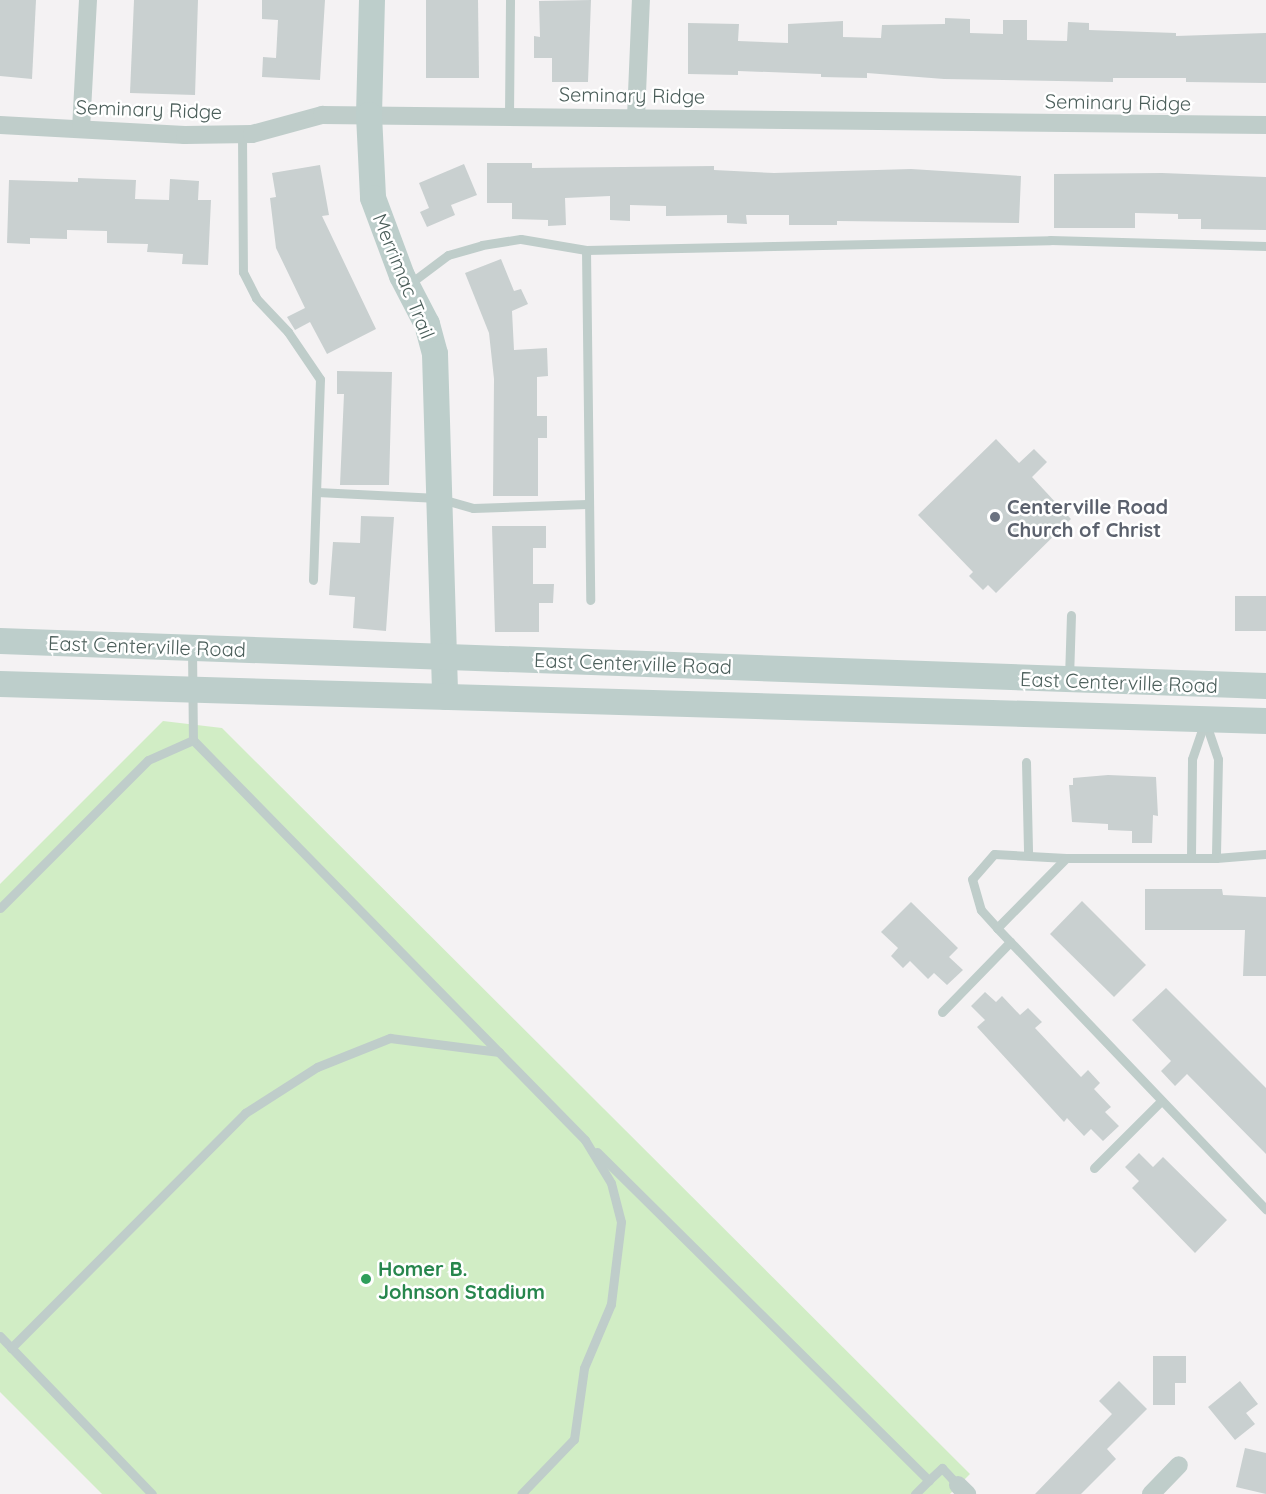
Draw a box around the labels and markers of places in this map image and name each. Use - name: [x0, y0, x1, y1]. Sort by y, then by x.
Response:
- place label: Centerville Road Church of Christ: [1007, 494, 1168, 541]
- marker: Centerville Road Church of Christ: [988, 510, 1002, 524]
- place label: Homer B. Johnson Stadium: [378, 1256, 545, 1303]
- marker: Homer B. Johnson Stadium: [359, 1272, 373, 1286]

